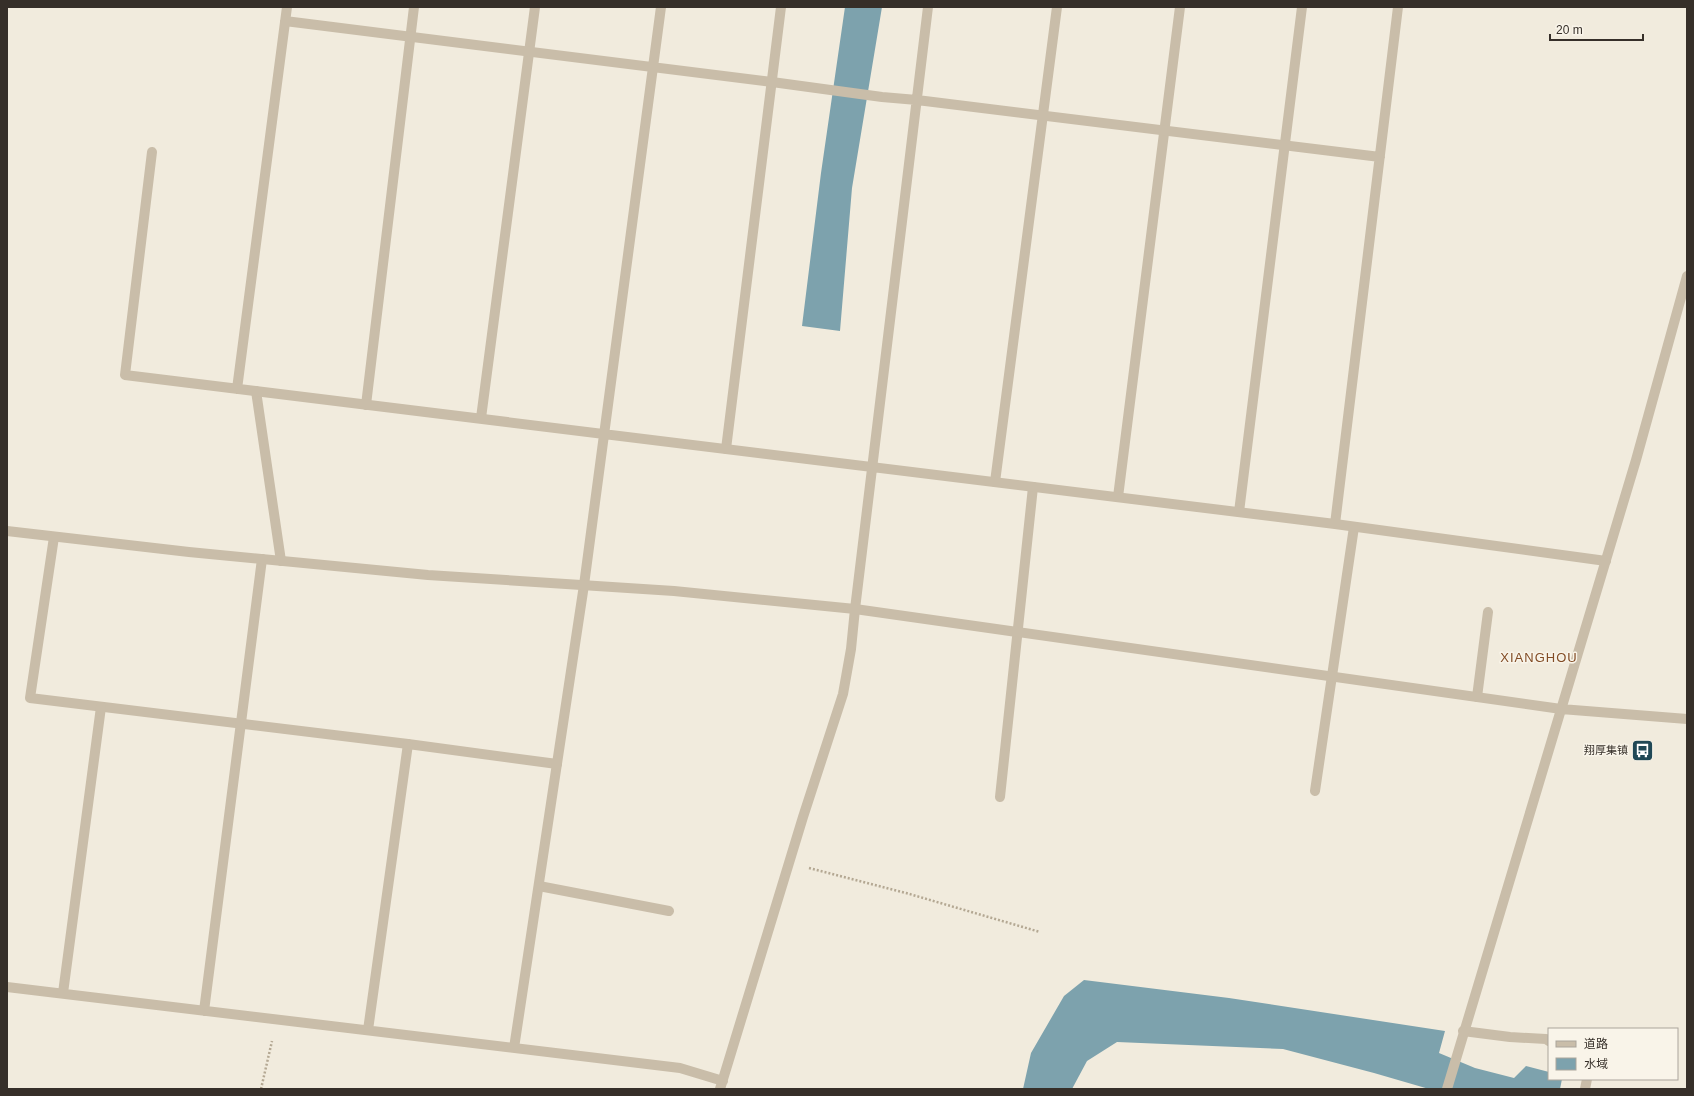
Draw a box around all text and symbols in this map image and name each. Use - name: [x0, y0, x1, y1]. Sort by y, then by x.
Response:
- scale bar: [1550, 16, 1643, 42]
- text: 20 m: [1556, 23, 1583, 37]
- district label: XIANGHOU: [1500, 650, 1578, 665]
- bus stop icon: 翔厚集镇: [1630, 737, 1656, 763]
- place label: 翔厚集镇: [1584, 744, 1628, 756]
- legend: [1548, 1028, 1678, 1080]
- text: 道路: [1584, 1037, 1608, 1051]
- text: 水域: [1584, 1057, 1608, 1071]

